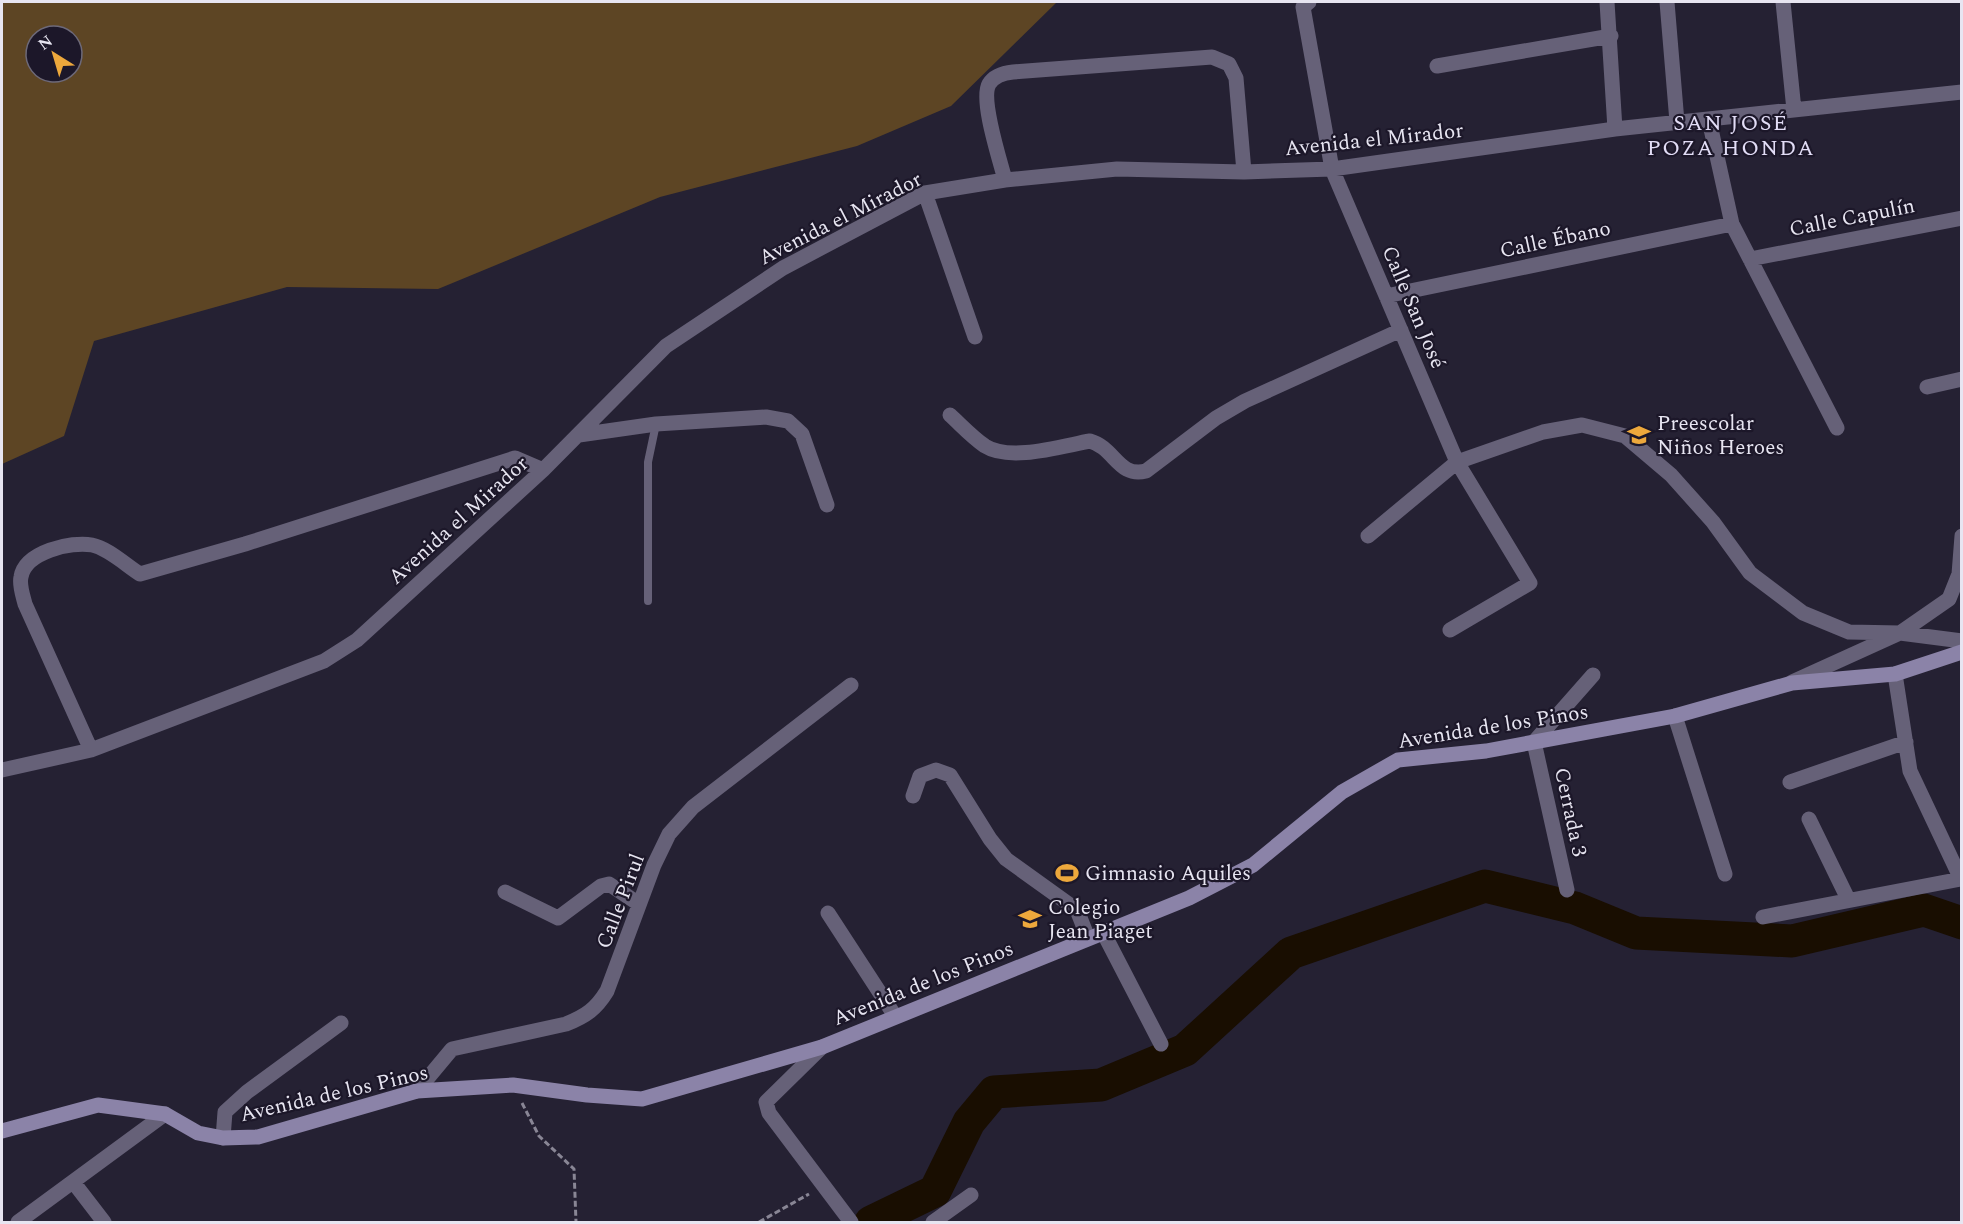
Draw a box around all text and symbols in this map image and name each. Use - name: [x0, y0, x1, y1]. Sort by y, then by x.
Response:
- north arrow: [24, 24, 84, 84]
- text: N: [33, 29, 58, 56]
- district label: SAN JOSÉ POZA HONDA: [1647, 107, 1815, 165]
- street label: Avenida el Mirador: [1283, 115, 1465, 165]
- street label: Avenida el Mirador: [753, 164, 928, 274]
- street label: Calle Capulín: [1787, 190, 1918, 246]
- street label: Calle Ébano: [1497, 213, 1614, 267]
- street label: Calle San José: [1373, 241, 1453, 374]
- place label: Preescolar Niños Heroes: [1657, 408, 1784, 464]
- school or university icon: Preescolar Niños Heroes: [1626, 422, 1652, 448]
- street label: Avenida el Mirador: [381, 449, 536, 593]
- street label: Avenida de los Pinos: [1395, 696, 1591, 758]
- street label: Cerrada 3: [1545, 765, 1595, 860]
- street label: Calle Pirul: [588, 849, 654, 954]
- place label: Gimnasio Aquiles: [1085, 858, 1251, 890]
- sports icon: Gimnasio Aquiles: [1054, 860, 1080, 886]
- place label: Colegio Jean Piaget: [1048, 892, 1153, 948]
- school or university icon: Colegio Jean Piaget: [1017, 906, 1043, 932]
- street label: Avenida de los Pinos: [828, 933, 1019, 1035]
- street label: Avenida de los Pinos: [237, 1057, 432, 1131]

